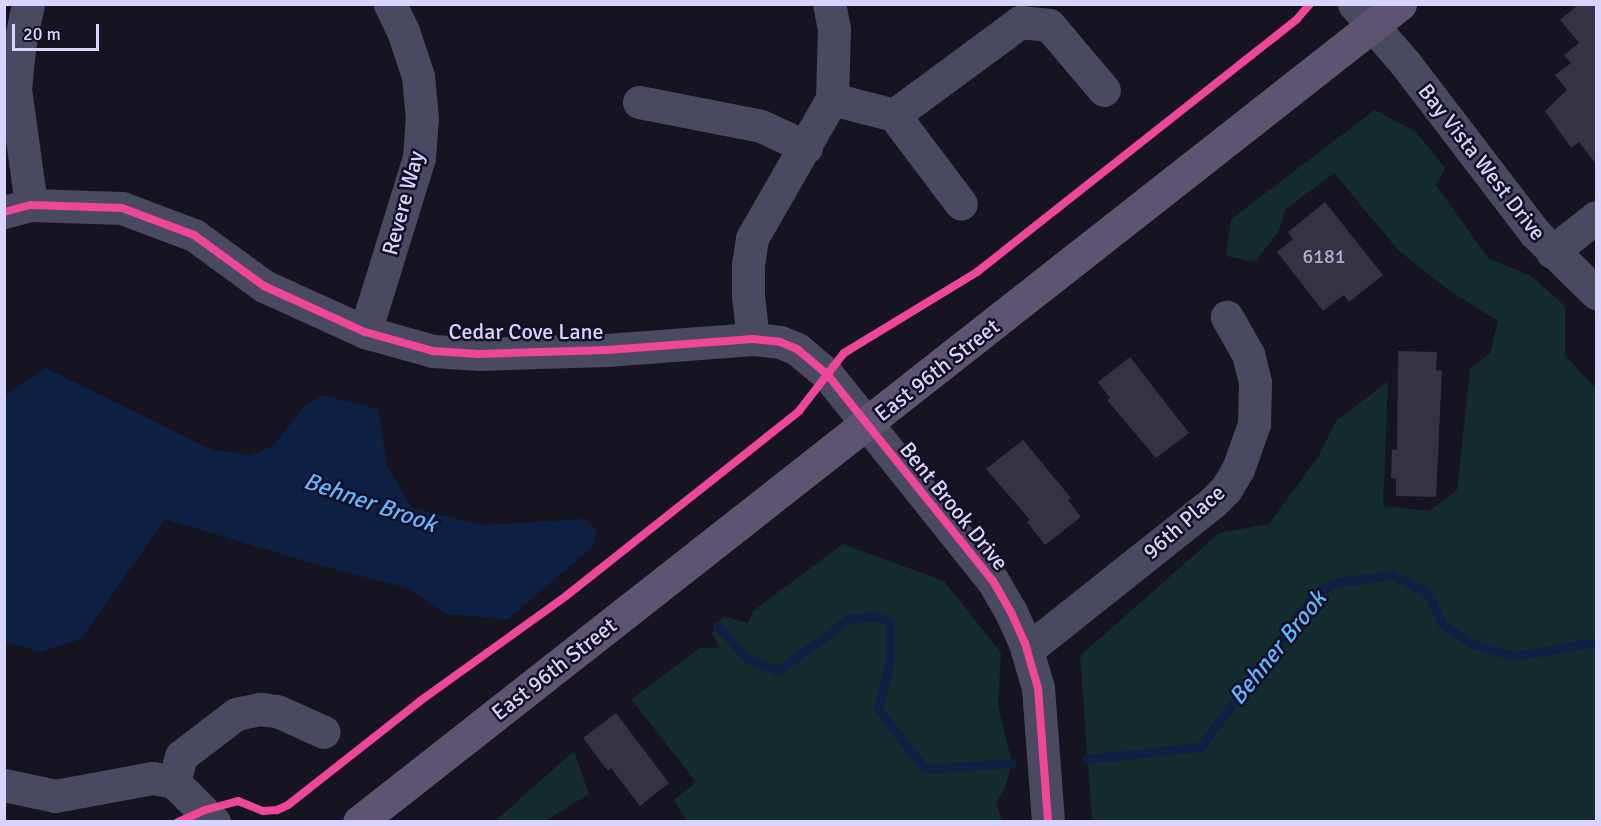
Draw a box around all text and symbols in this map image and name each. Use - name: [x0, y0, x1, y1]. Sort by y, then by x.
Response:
- scale bar: [15, 12, 102, 50]
- text: 20 m: [23, 23, 61, 45]
- street label: Bay Vista West Drive: [1413, 78, 1551, 246]
- street label: Revere Way: [376, 148, 430, 258]
- house number: 6181: [1302, 244, 1346, 268]
- street label: East 96th Street: [869, 313, 1005, 427]
- street label: Cedar Cove Lane: [448, 319, 604, 345]
- street label: Bent Brook Drive: [894, 436, 1014, 576]
- water label: Behner Brook: [300, 467, 440, 539]
- street label: 96th Place: [1138, 479, 1230, 565]
- water label: Behner Brook: [1223, 585, 1333, 711]
- street label: East 96th Street: [486, 612, 622, 726]

